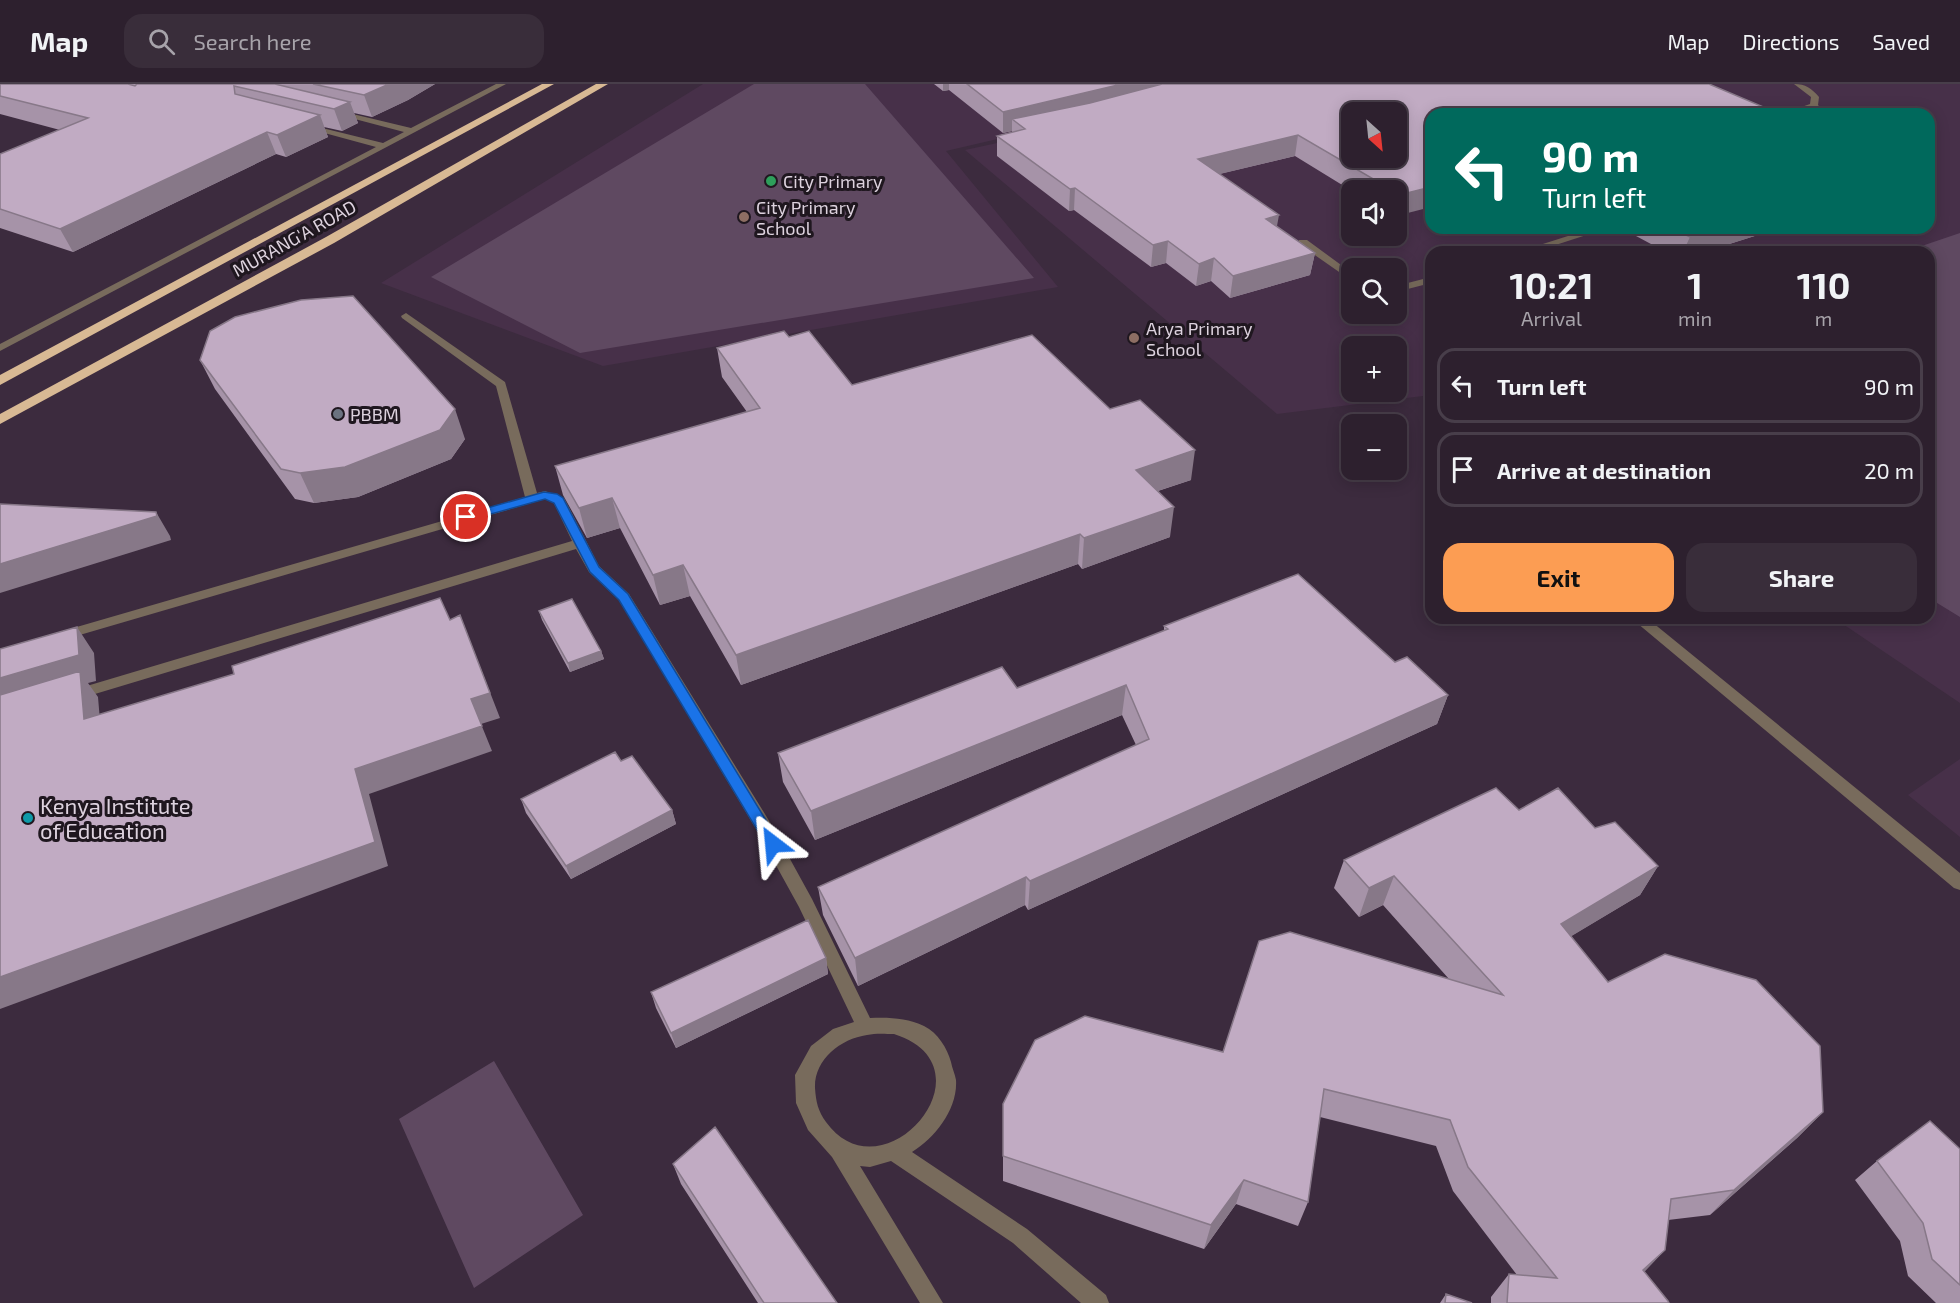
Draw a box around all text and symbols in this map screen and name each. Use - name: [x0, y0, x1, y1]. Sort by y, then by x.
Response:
- search box: [124, 14, 544, 68]
- text: Map: [30, 24, 88, 58]
- icon: search: [145, 25, 178, 58]
- text: Search here: [193, 28, 312, 54]
- text: Map: [1667, 29, 1710, 54]
- text: Directions: [1743, 29, 1839, 54]
- text: Saved: [1872, 29, 1930, 54]
- north arrow: [1341, 102, 1407, 168]
- map controls: [1341, 102, 1407, 480]
- text: 90 m: [1542, 130, 1639, 180]
- icon: left: [1443, 132, 1521, 210]
- place label: City Primary: [783, 170, 883, 192]
- marker: City Primary: [764, 174, 778, 188]
- button: sound: [1341, 180, 1407, 246]
- text: Turn left: [1542, 181, 1646, 213]
- street label: MURANG'A ROAD: [228, 195, 360, 281]
- place label: City Primary School: [756, 196, 856, 239]
- marker: City Primary School: [737, 210, 751, 224]
- button: search: [1341, 258, 1407, 324]
- text: 10:21: [1510, 263, 1594, 306]
- text: 1: [1687, 263, 1703, 306]
- text: 110: [1797, 263, 1850, 306]
- text: Arrival: [1521, 306, 1582, 330]
- text: min: [1678, 306, 1712, 330]
- text: m: [1815, 306, 1832, 330]
- place label: Arya Primary School: [1146, 317, 1253, 360]
- marker: Arya Primary School: [1127, 331, 1141, 345]
- button: +: [1341, 336, 1407, 402]
- icon: left: [1446, 369, 1479, 402]
- text: Turn left: [1497, 373, 1586, 399]
- text: 90 m: [1864, 373, 1914, 399]
- place label: PBBM: [350, 403, 399, 425]
- marker: PBBM: [331, 407, 345, 421]
- button: −: [1341, 414, 1407, 480]
- icon: arrive: [1446, 453, 1479, 486]
- text: Arrive at destination: [1497, 457, 1711, 483]
- text: 20 m: [1864, 457, 1914, 483]
- pin: [440, 491, 491, 542]
- icon: arrive: [449, 500, 482, 533]
- button: Exit: [1443, 543, 1674, 612]
- button: Share: [1686, 543, 1917, 612]
- place label: Kenya Institute of Education: [40, 792, 191, 843]
- marker: Kenya Institute of Education: [21, 811, 35, 825]
- position arrow: [741, 812, 805, 876]

